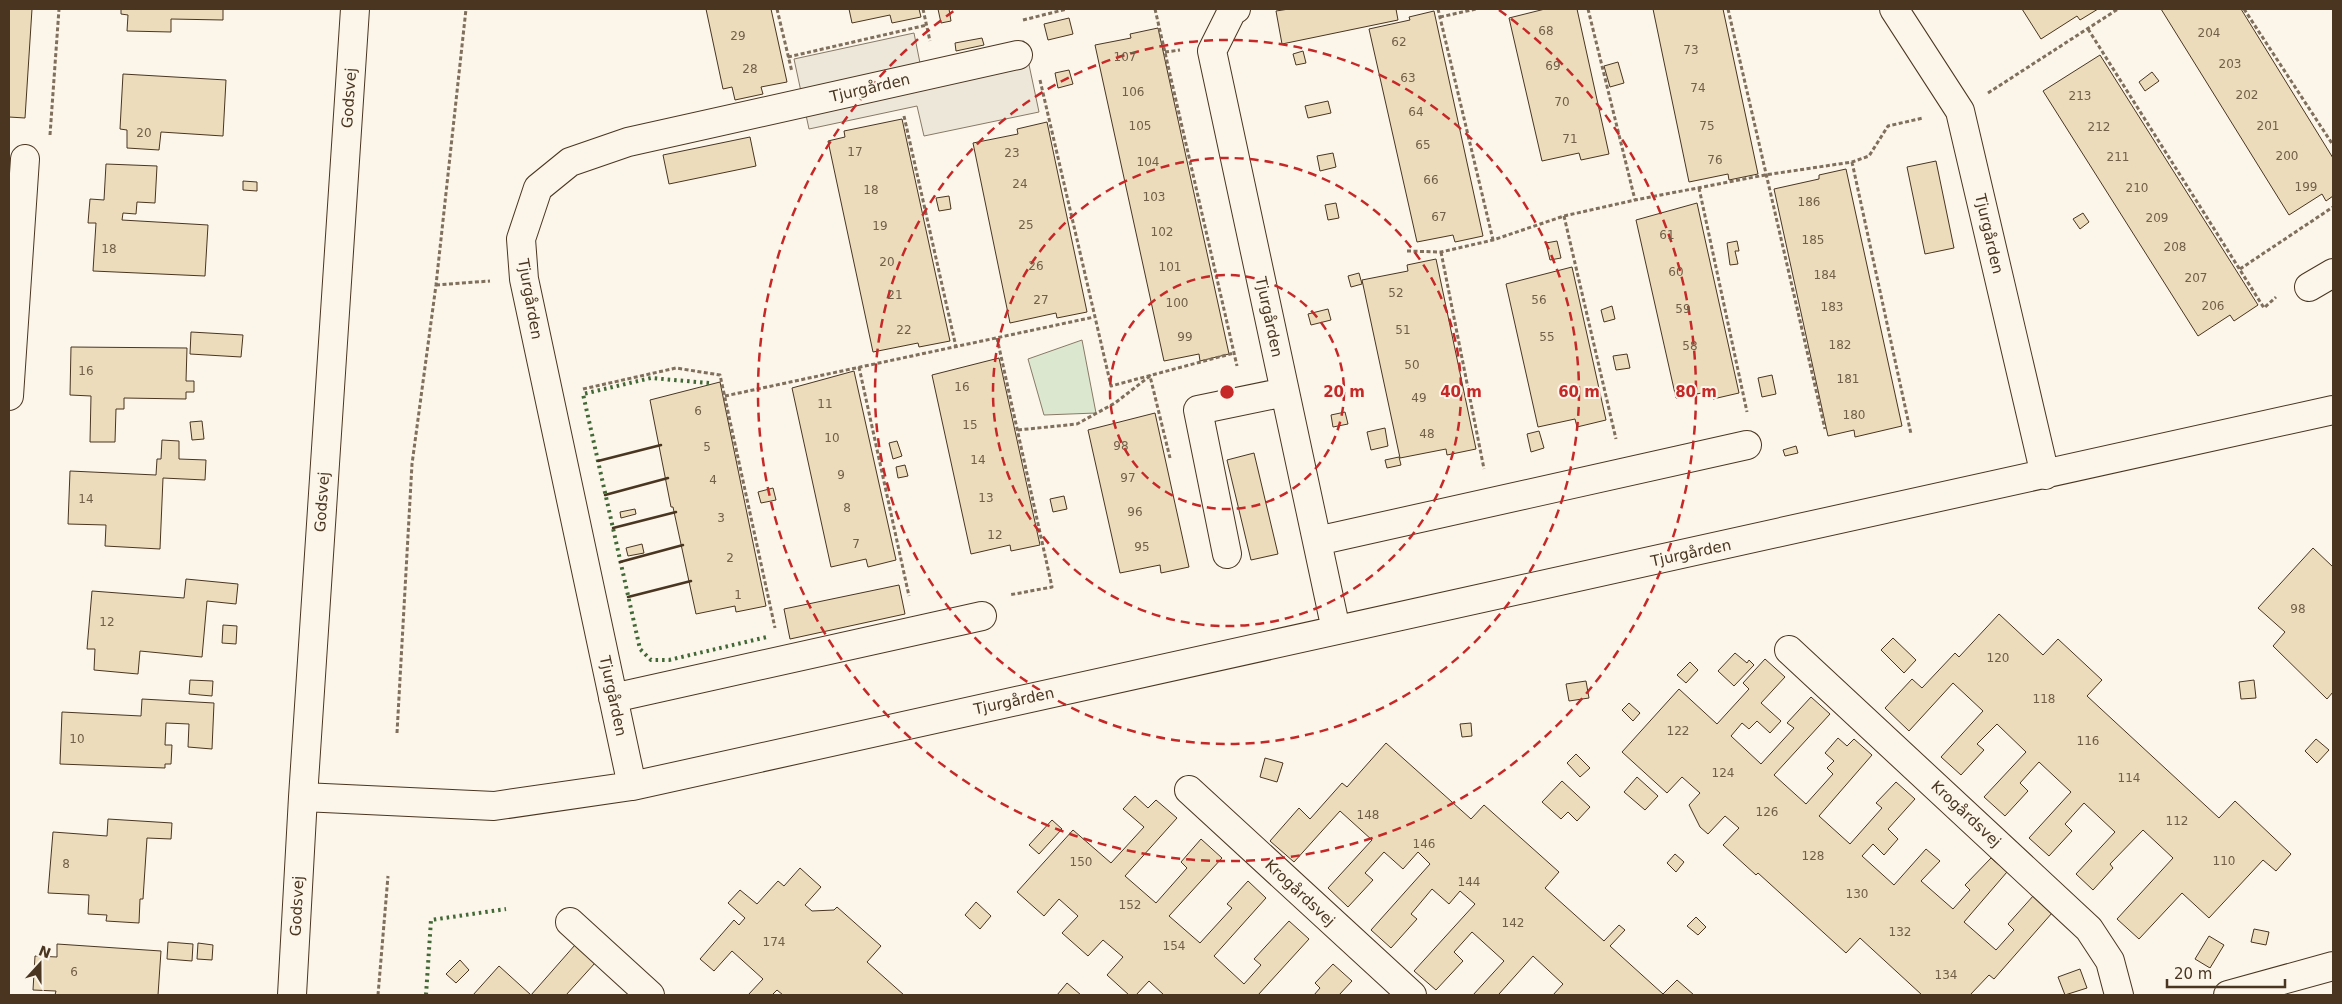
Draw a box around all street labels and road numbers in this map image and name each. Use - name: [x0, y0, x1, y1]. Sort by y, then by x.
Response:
- street label: Godsvej: [338, 67, 360, 129]
- street label: Tjurgården: [827, 70, 912, 106]
- street label: Tjurgården: [1971, 191, 2007, 276]
- street label: Tjurgården: [514, 256, 546, 341]
- street label: Tjurgården: [1252, 274, 1286, 359]
- street label: Godsvej: [311, 471, 333, 533]
- street label: Tjurgården: [1648, 536, 1733, 570]
- street label: Tjurgården: [596, 653, 630, 738]
- street label: Tjurgården: [971, 684, 1056, 718]
- street label: Krogårdsvej: [1927, 777, 2005, 851]
- street label: Krogårdsvej: [1261, 856, 1339, 930]
- street label: Godsvej: [286, 875, 308, 937]

